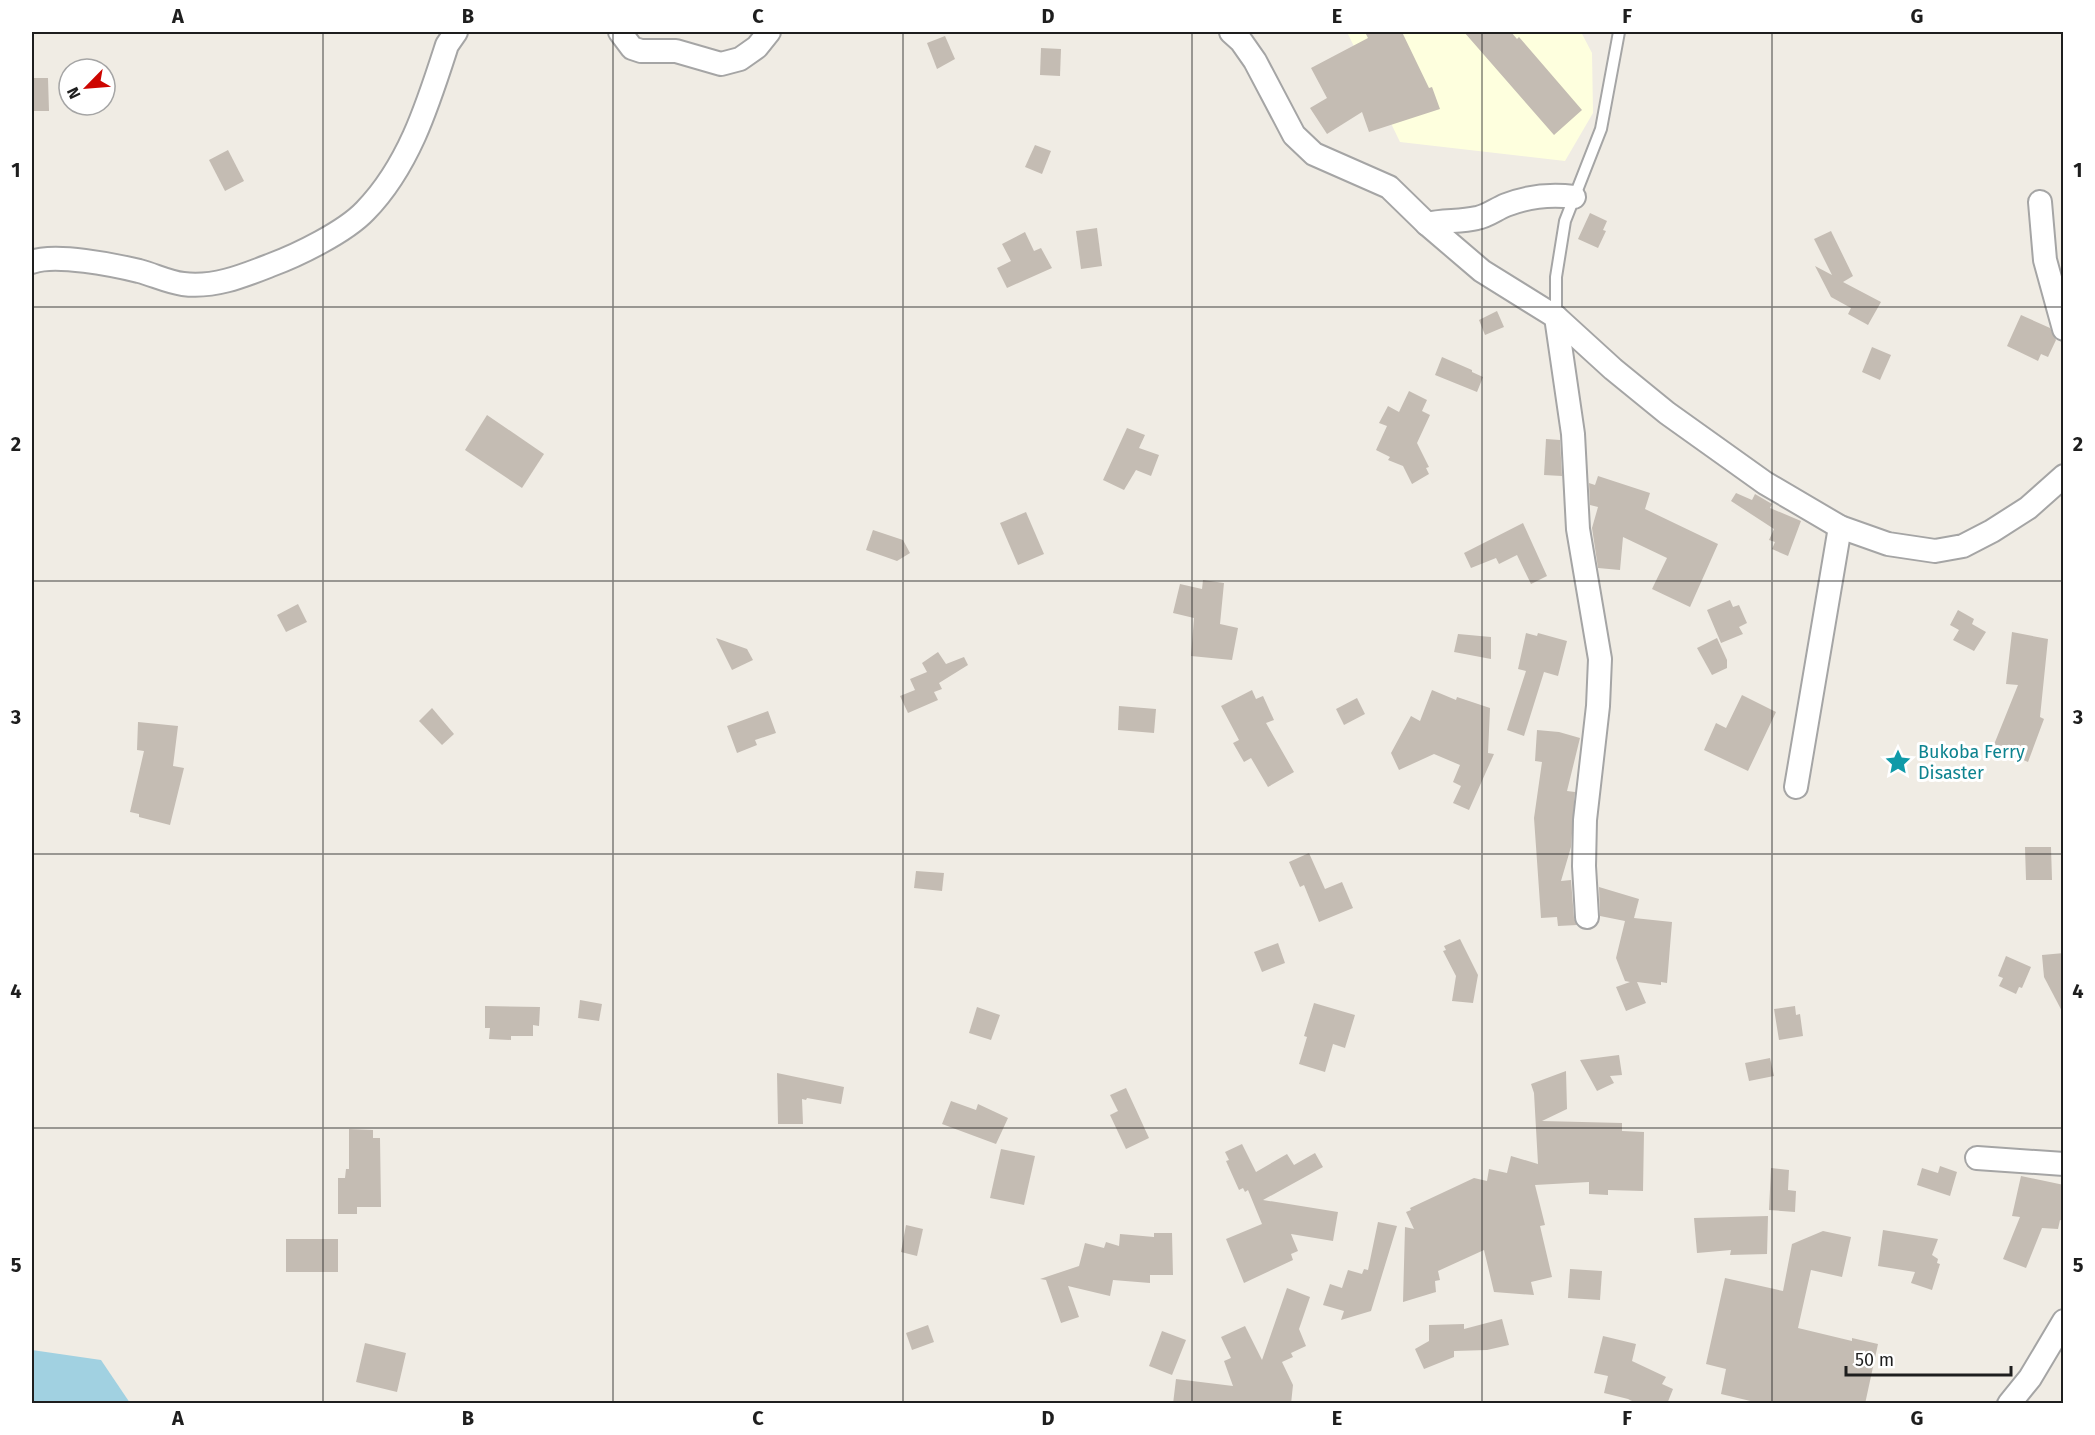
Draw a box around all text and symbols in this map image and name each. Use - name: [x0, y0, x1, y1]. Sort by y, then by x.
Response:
- text: A: [171, 4, 185, 28]
- text: B: [462, 4, 474, 28]
- text: C: [752, 4, 764, 28]
- text: D: [1041, 4, 1055, 28]
- text: E: [1332, 4, 1342, 28]
- text: F: [1622, 4, 1632, 28]
- text: G: [1911, 4, 1923, 28]
- north arrow: [57, 57, 117, 117]
- text: N: [63, 84, 85, 102]
- text: 1: [11, 158, 21, 182]
- text: 1: [2073, 158, 2083, 182]
- text: 2: [11, 432, 21, 456]
- text: 2: [2073, 432, 2083, 456]
- text: 3: [10, 705, 21, 729]
- text: 3: [2072, 705, 2083, 729]
- place label: Bukoba Ferry Disaster: [1918, 741, 2025, 784]
- place icon: Bukoba Ferry Disaster: [1883, 747, 1913, 777]
- text: 4: [10, 979, 22, 1003]
- text: 4: [2072, 979, 2084, 1003]
- text: 5: [11, 1253, 22, 1277]
- text: 5: [2073, 1253, 2084, 1277]
- scale bar: [1846, 1339, 2011, 1377]
- text: 50 m: [1855, 1349, 1894, 1371]
- text: A: [171, 1406, 185, 1430]
- text: B: [462, 1406, 474, 1430]
- text: C: [752, 1406, 764, 1430]
- text: D: [1041, 1406, 1055, 1430]
- text: E: [1332, 1406, 1342, 1430]
- text: F: [1622, 1406, 1632, 1430]
- text: G: [1911, 1406, 1923, 1430]

